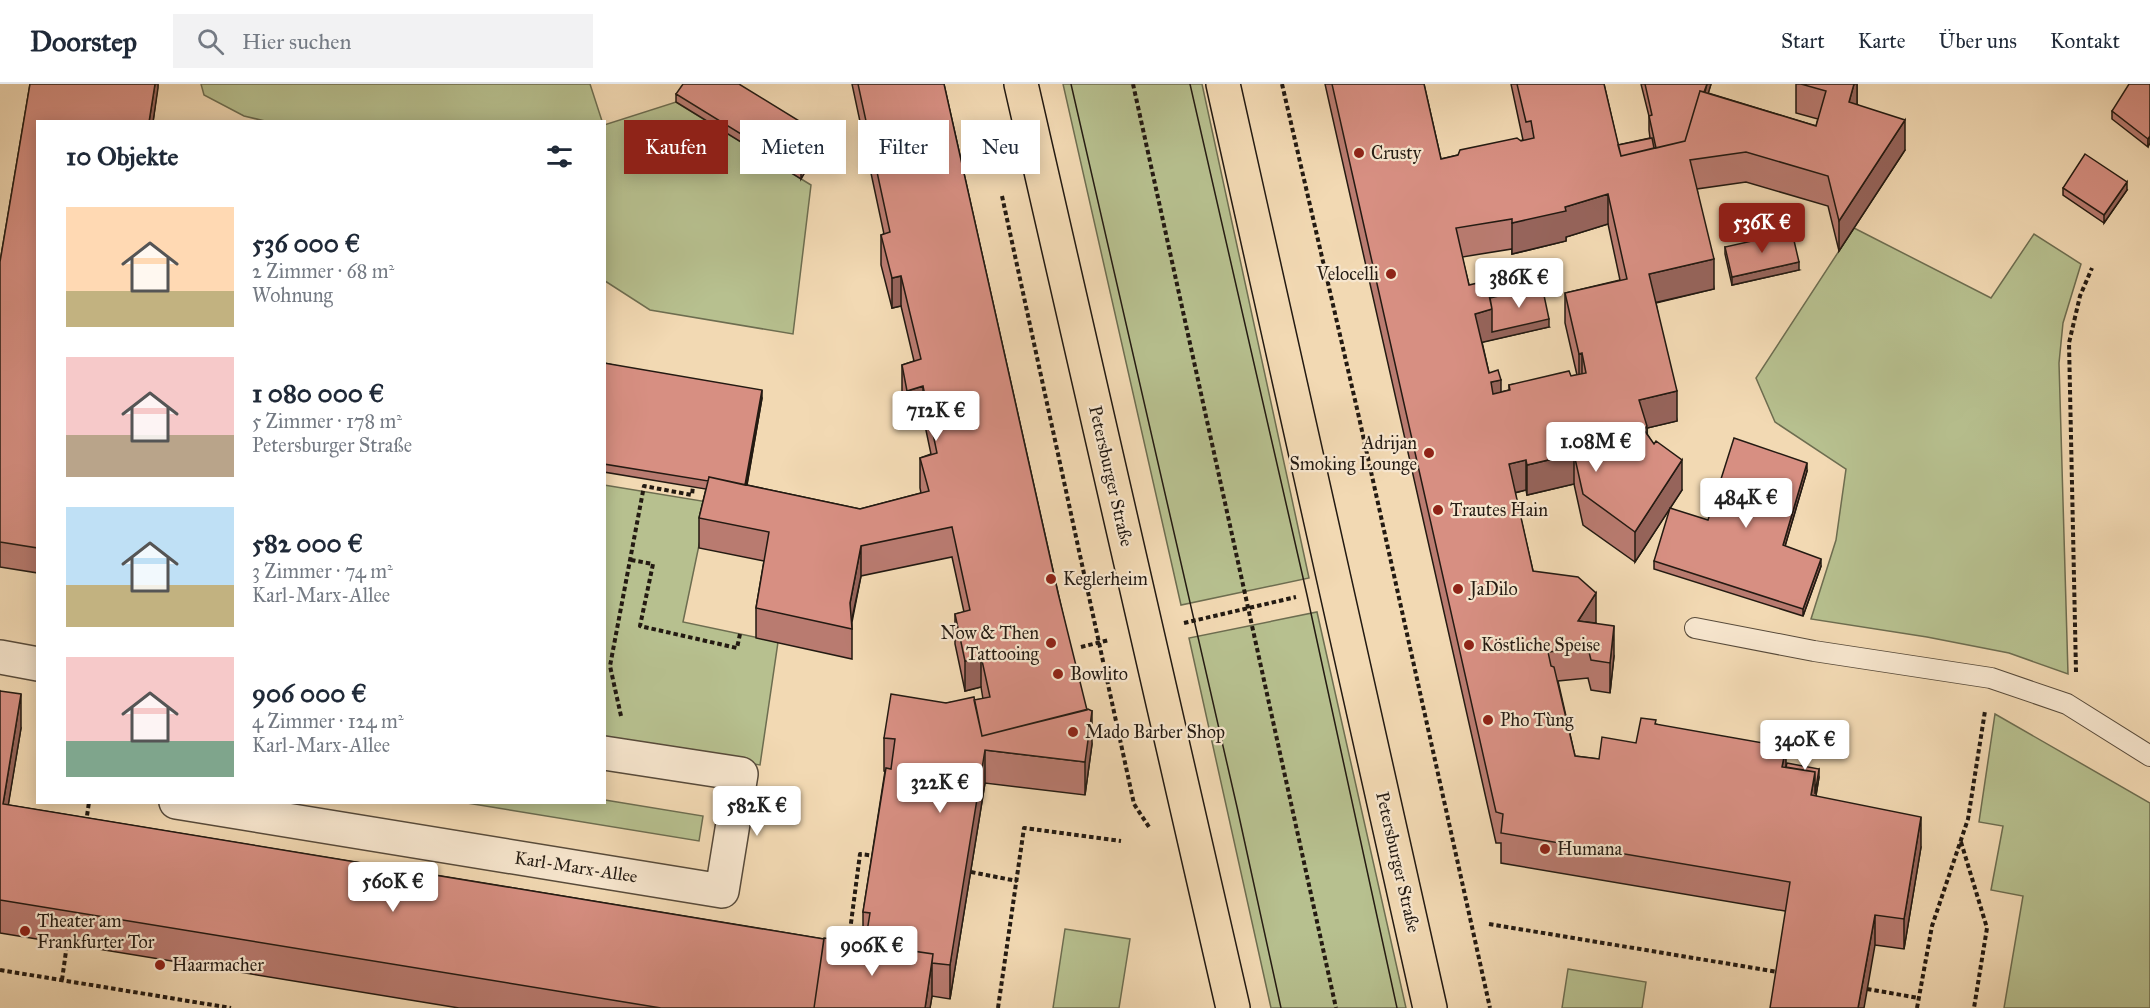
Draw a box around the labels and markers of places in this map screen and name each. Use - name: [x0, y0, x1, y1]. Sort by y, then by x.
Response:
- place label: Crusty: [1371, 142, 1422, 164]
- marker: Crusty: [1352, 146, 1366, 160]
- pin: 536K €: [1713, 203, 1811, 254]
- pin: 386K €: [1470, 258, 1568, 309]
- place label: Velocelli: [1315, 263, 1379, 285]
- marker: Velocelli: [1384, 267, 1398, 281]
- pin: 712K €: [887, 391, 985, 442]
- pin: 1.08M €: [1541, 422, 1651, 473]
- place label: Adrijan Smoking Lounge: [1289, 432, 1417, 476]
- marker: Adrijan Smoking Lounge: [1422, 446, 1436, 460]
- pin: 484K €: [1697, 478, 1795, 529]
- place label: Trautes Hain: [1450, 499, 1548, 521]
- marker: Trautes Hain: [1431, 503, 1445, 517]
- place label: Keglerheim: [1063, 568, 1148, 591]
- marker: Keglerheim: [1044, 572, 1058, 586]
- place label: JaDilo: [1468, 578, 1518, 601]
- marker: JaDilo: [1451, 582, 1465, 596]
- place label: Now & Then Tattooing: [941, 622, 1040, 666]
- place label: Köstliche Speise: [1481, 634, 1600, 656]
- marker: Now & Then Tattooing: [1044, 636, 1058, 650]
- marker: Köstliche Speise: [1462, 638, 1476, 652]
- place label: Bowlito: [1070, 663, 1128, 685]
- marker: Bowlito: [1051, 667, 1065, 681]
- place label: Pho Tùng: [1500, 709, 1574, 732]
- marker: Pho Tùng: [1481, 713, 1495, 727]
- pin: 340K €: [1756, 720, 1854, 771]
- place label: Mado Barber Shop: [1085, 721, 1225, 743]
- marker: Mado Barber Shop: [1066, 725, 1080, 739]
- pin: 322K €: [891, 763, 989, 814]
- pin: 582K €: [708, 786, 806, 837]
- place label: Humana: [1557, 838, 1622, 860]
- marker: Humana: [1538, 842, 1552, 856]
- pin: 560K €: [344, 862, 442, 913]
- place label: Theater am Frankfurter Tor: [37, 910, 155, 953]
- marker: Theater am Frankfurter Tor: [18, 924, 32, 938]
- pin: 906K €: [823, 926, 921, 977]
- place label: Haarmacher: [172, 954, 264, 976]
- marker: Haarmacher: [153, 958, 167, 972]

